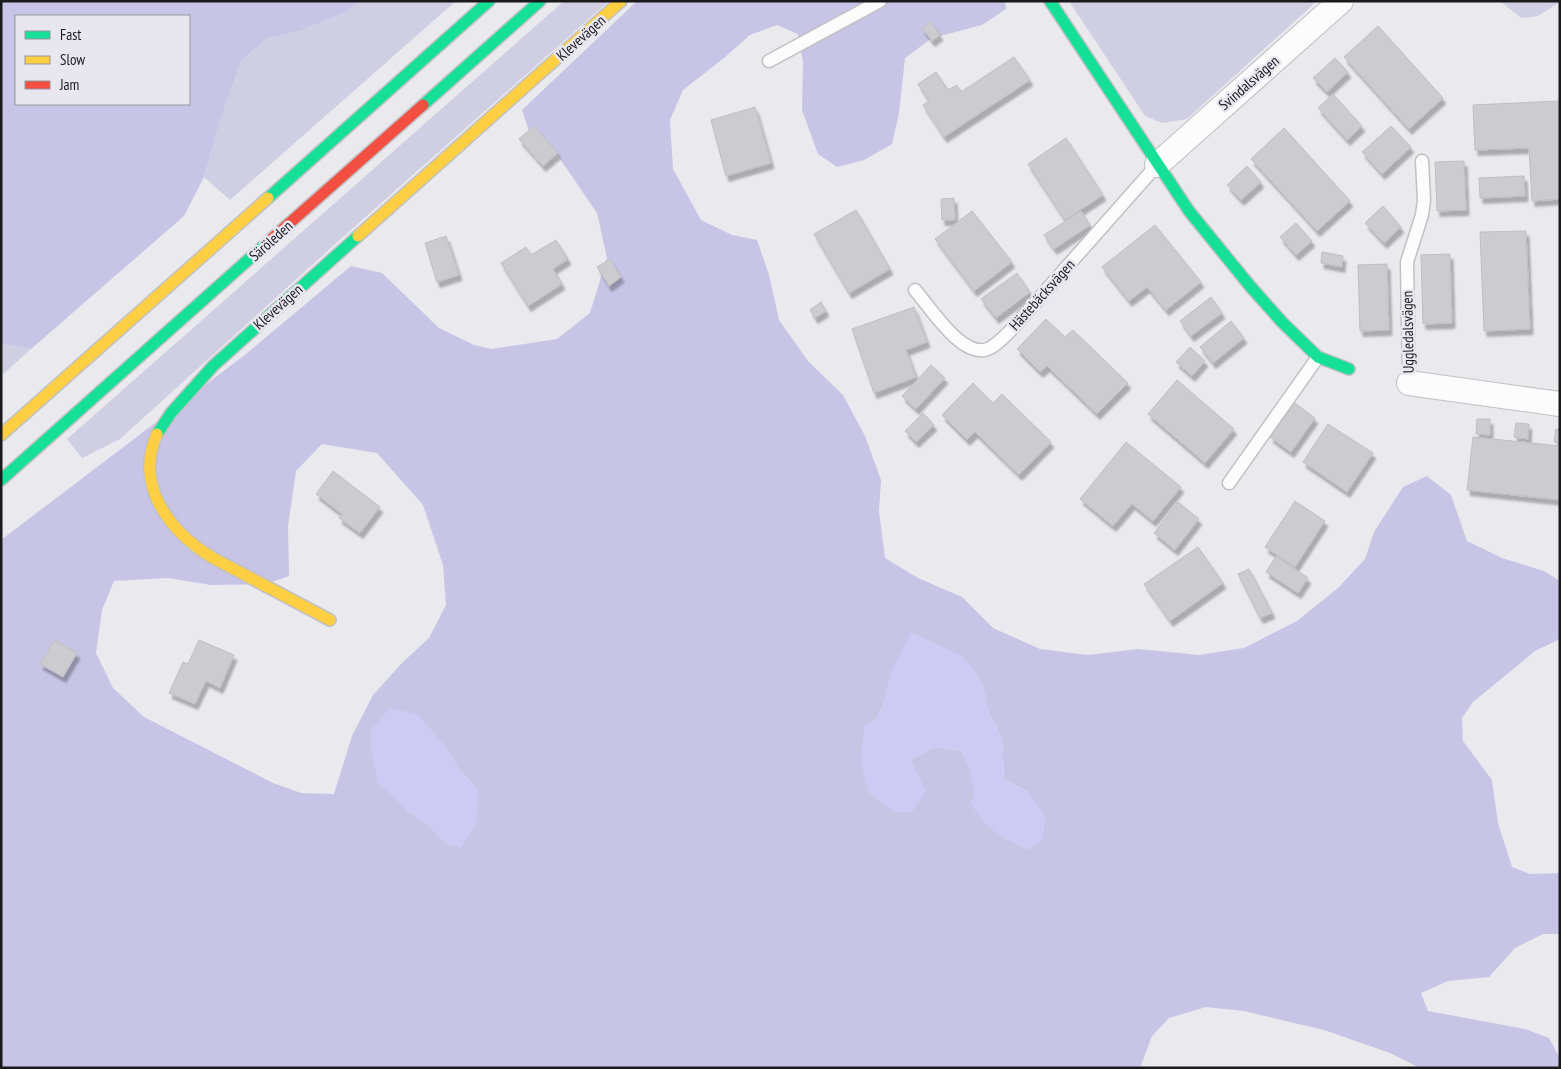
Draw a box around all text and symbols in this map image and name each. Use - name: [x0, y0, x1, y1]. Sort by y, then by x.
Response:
- street label: Klevevägen: [552, 11, 609, 65]
- legend: [15, 15, 190, 105]
- text: Fast: [60, 25, 81, 44]
- text: Slow: [60, 50, 85, 69]
- street label: Svindalsvägen: [1214, 51, 1283, 114]
- text: Jam: [59, 75, 79, 94]
- street label: Säröleden: [245, 216, 296, 265]
- street label: Hästebäcksvägen: [1005, 255, 1079, 334]
- street label: Klevevägen: [249, 280, 306, 334]
- street label: Uggledalsvägen: [1397, 291, 1418, 373]

